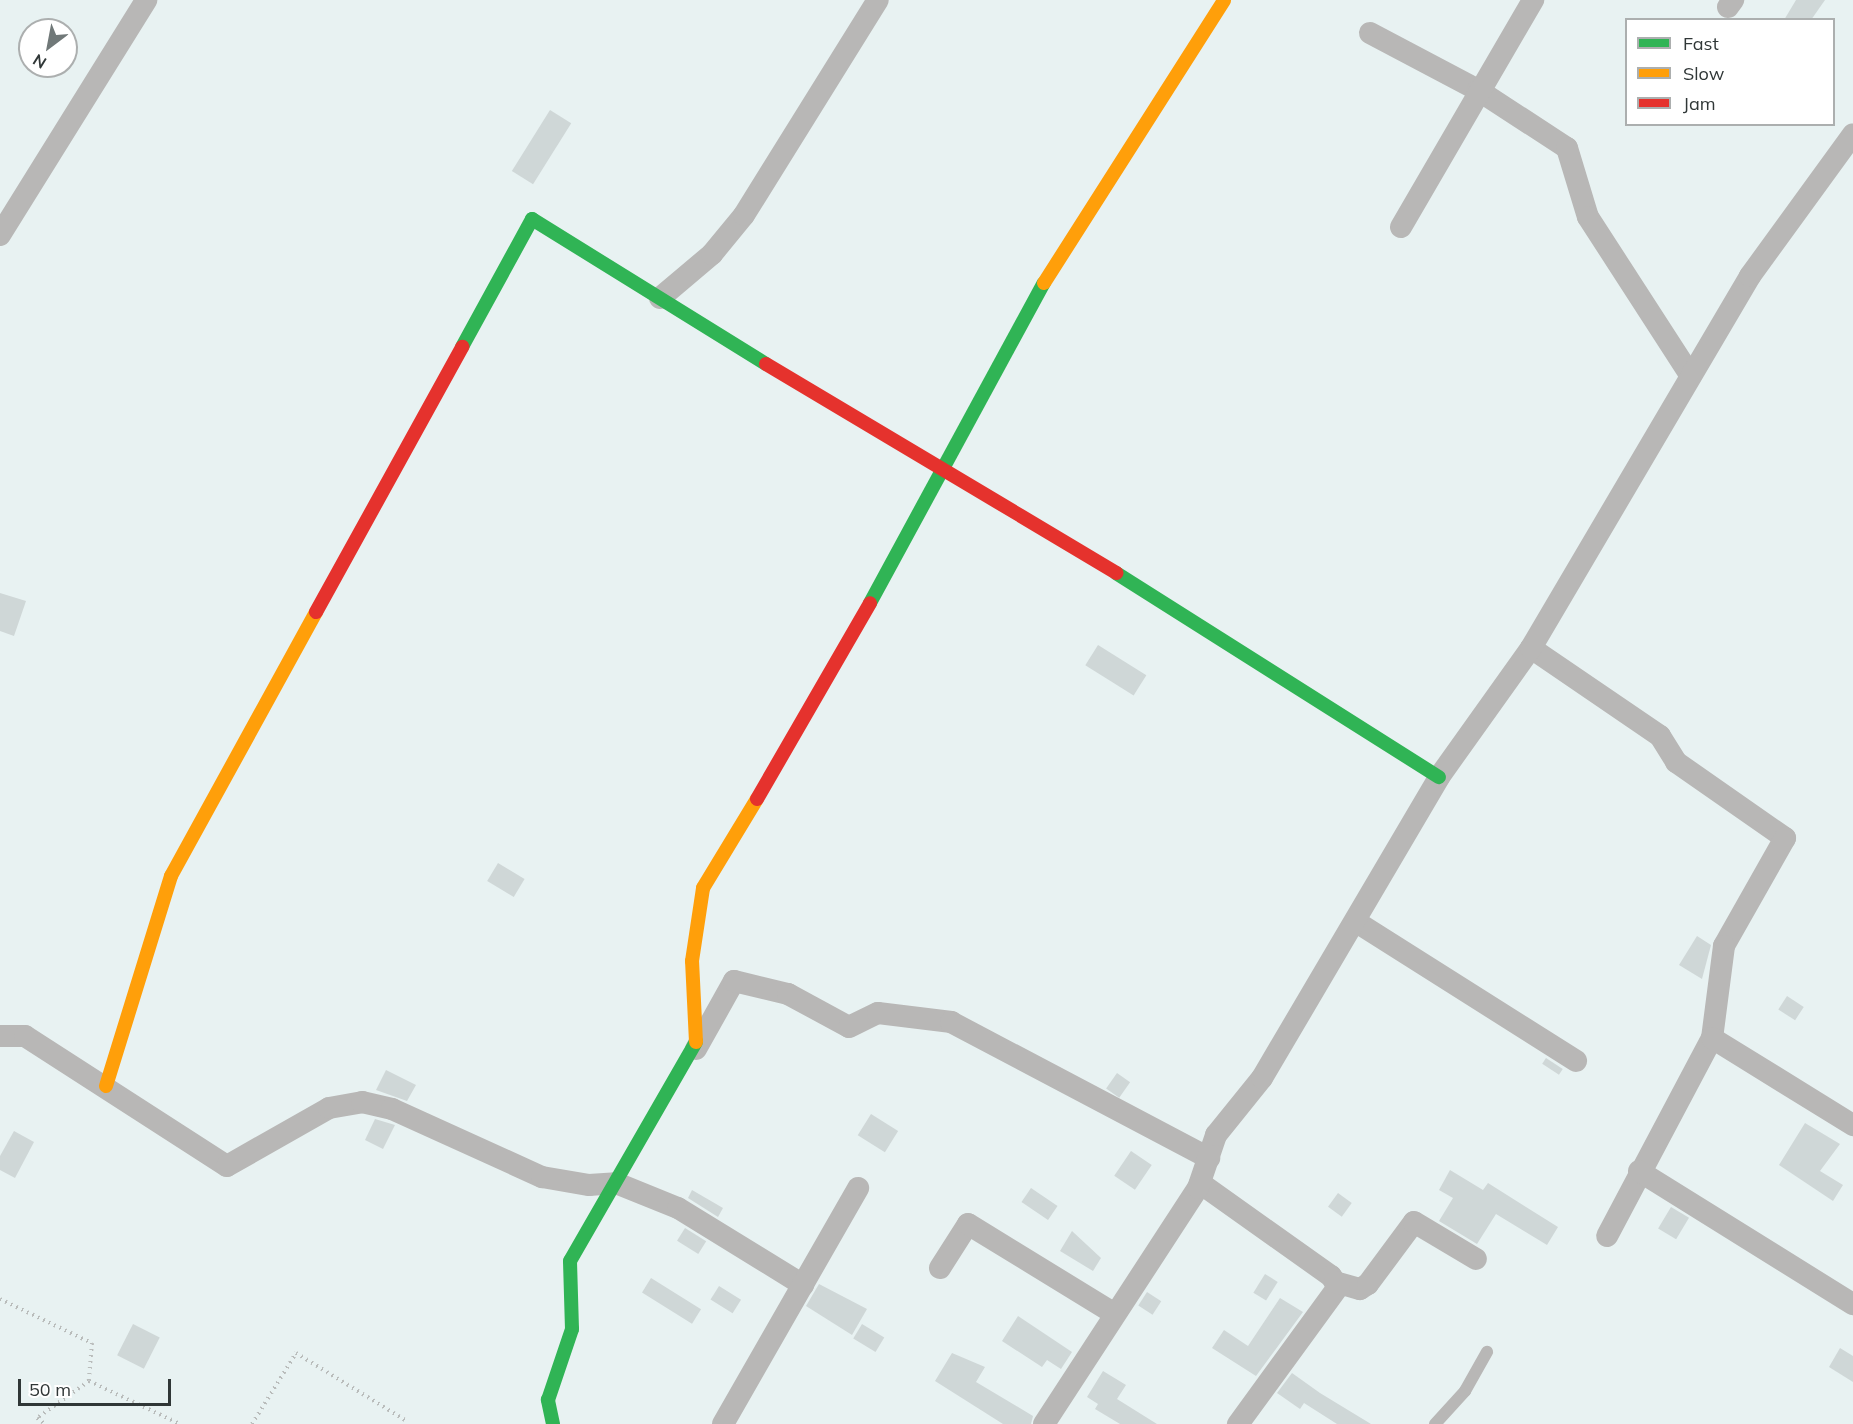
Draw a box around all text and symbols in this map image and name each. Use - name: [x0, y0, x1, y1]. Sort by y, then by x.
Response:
- north arrow: [18, 18, 78, 78]
- legend: [1625, 18, 1835, 126]
- text: Fast: [1683, 32, 1719, 55]
- text: N: [29, 50, 50, 73]
- text: Slow: [1683, 62, 1724, 85]
- text: Jam: [1683, 92, 1716, 115]
- scale bar: [21, 1367, 174, 1405]
- text: 50 m: [29, 1378, 71, 1401]

